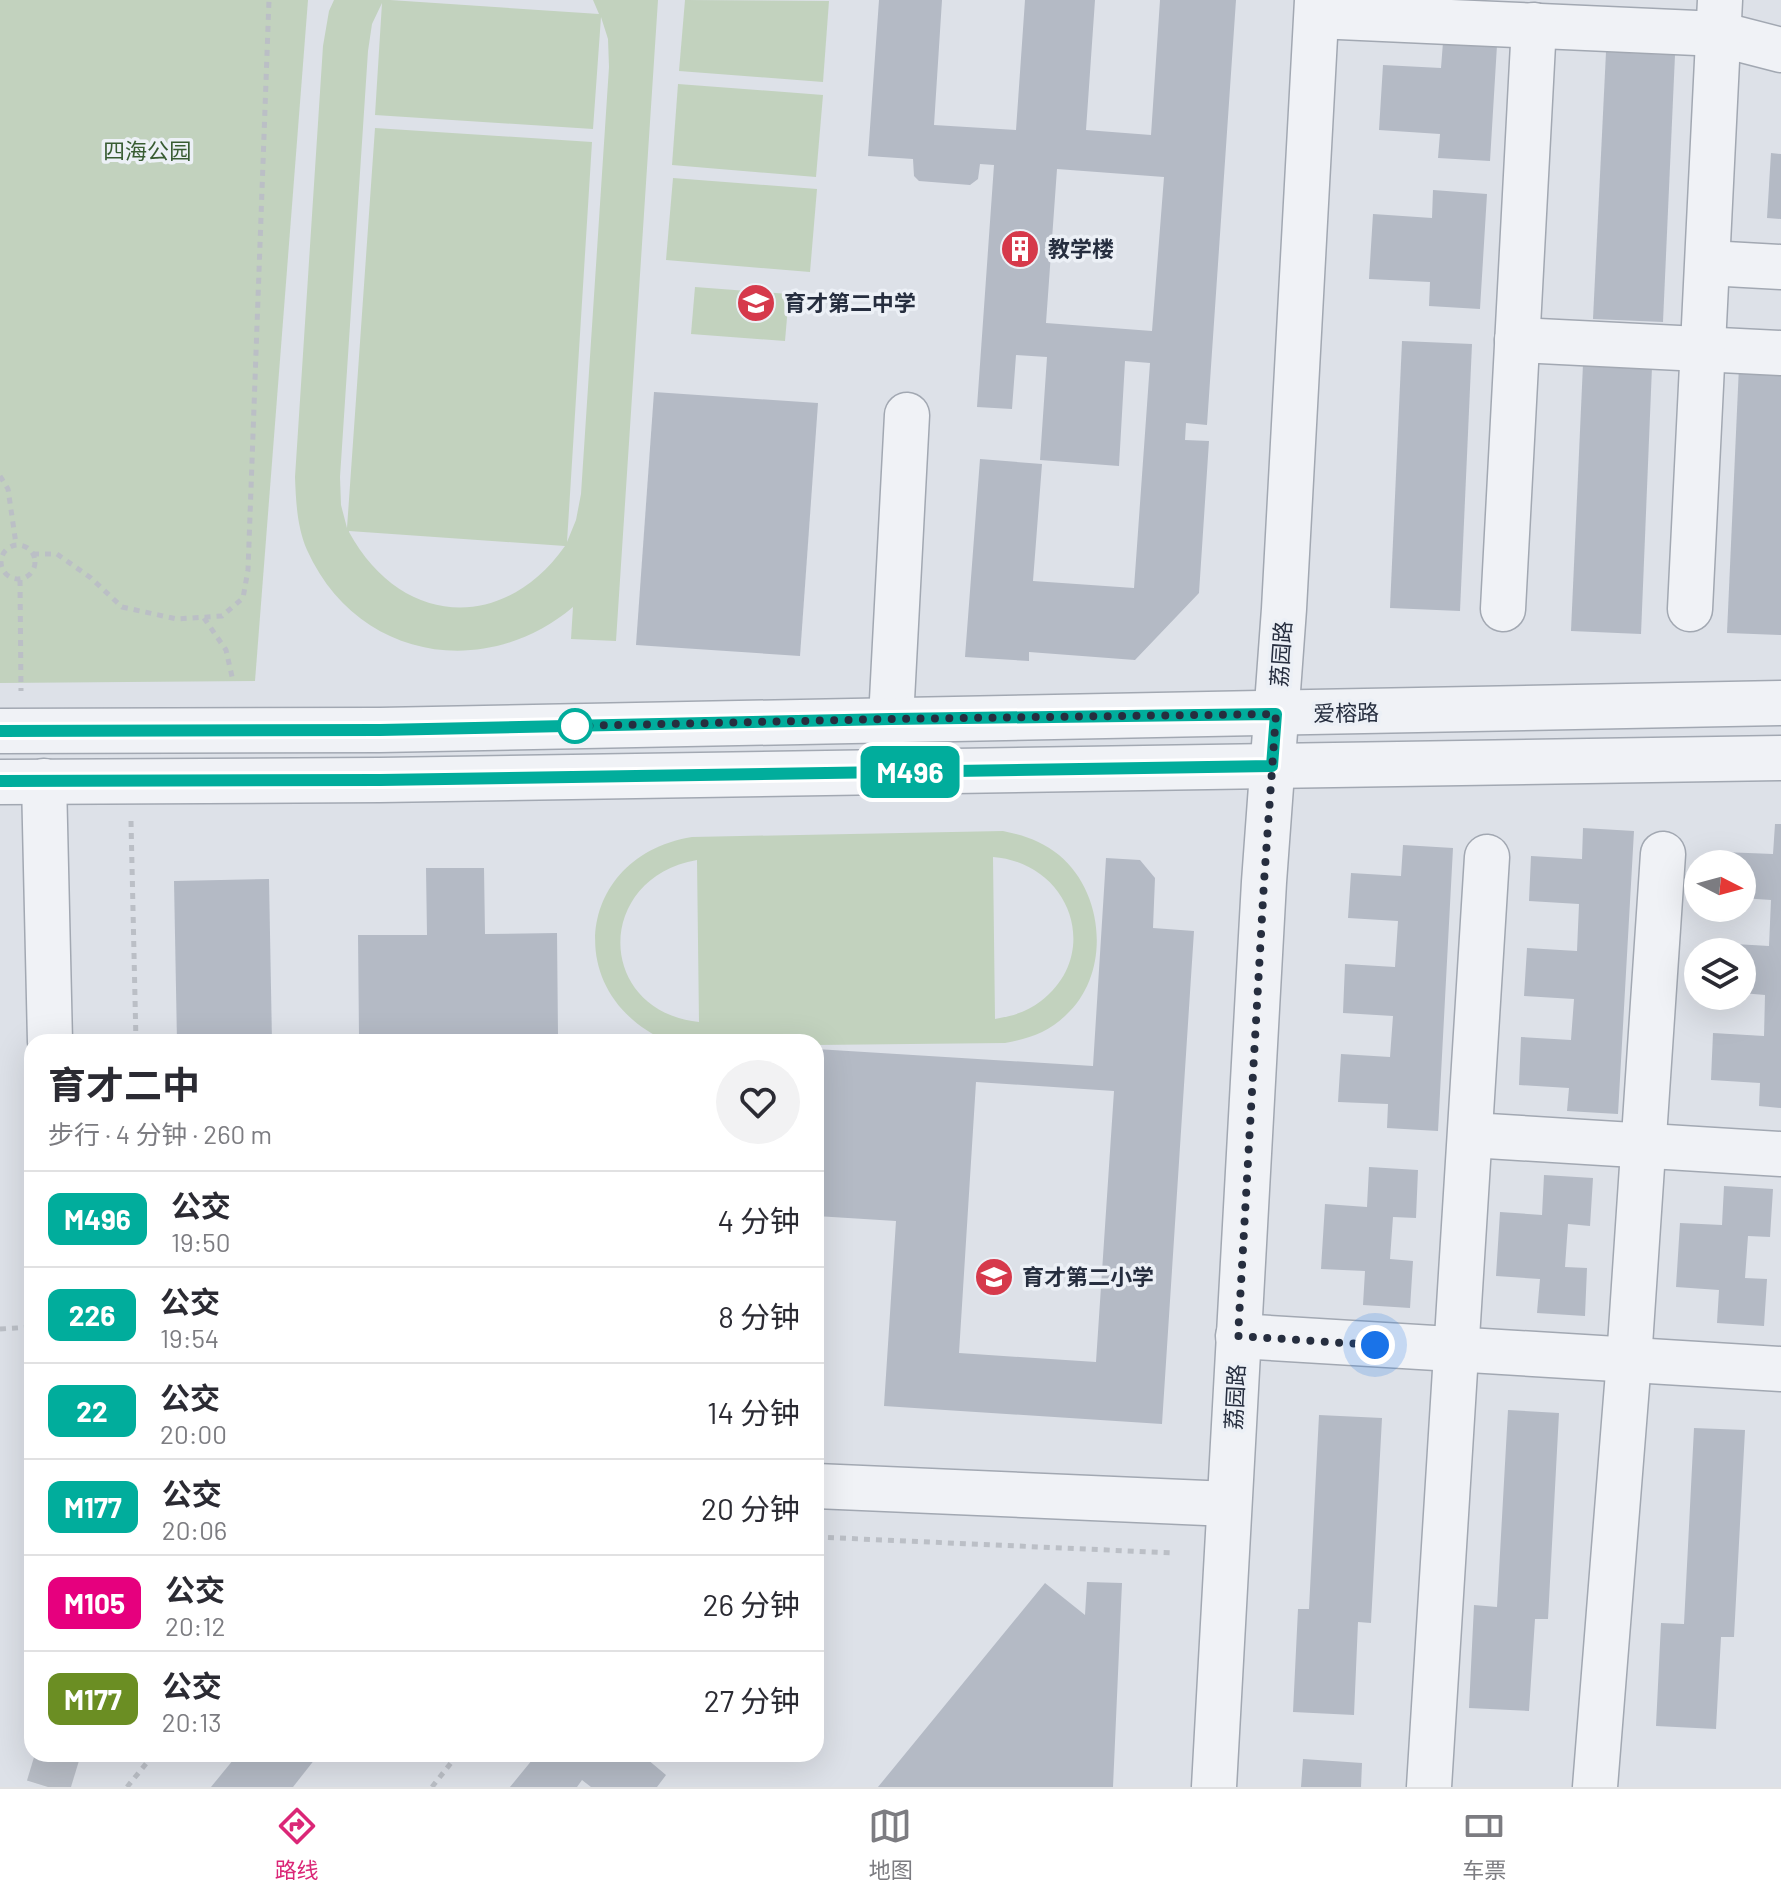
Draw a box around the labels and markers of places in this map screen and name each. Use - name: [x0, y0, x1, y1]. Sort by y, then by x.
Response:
- building icon: 教学楼: [999, 228, 1041, 270]
- place label: 教学楼: [1048, 235, 1114, 261]
- school or university icon: 育才第二中学: [735, 282, 777, 324]
- place label: 育才第二中学: [784, 289, 916, 315]
- unlabelled marker: [558, 709, 592, 743]
- school or university icon: 育才第二小学: [973, 1256, 1015, 1298]
- place label: 育才第二小学: [1022, 1263, 1154, 1289]

